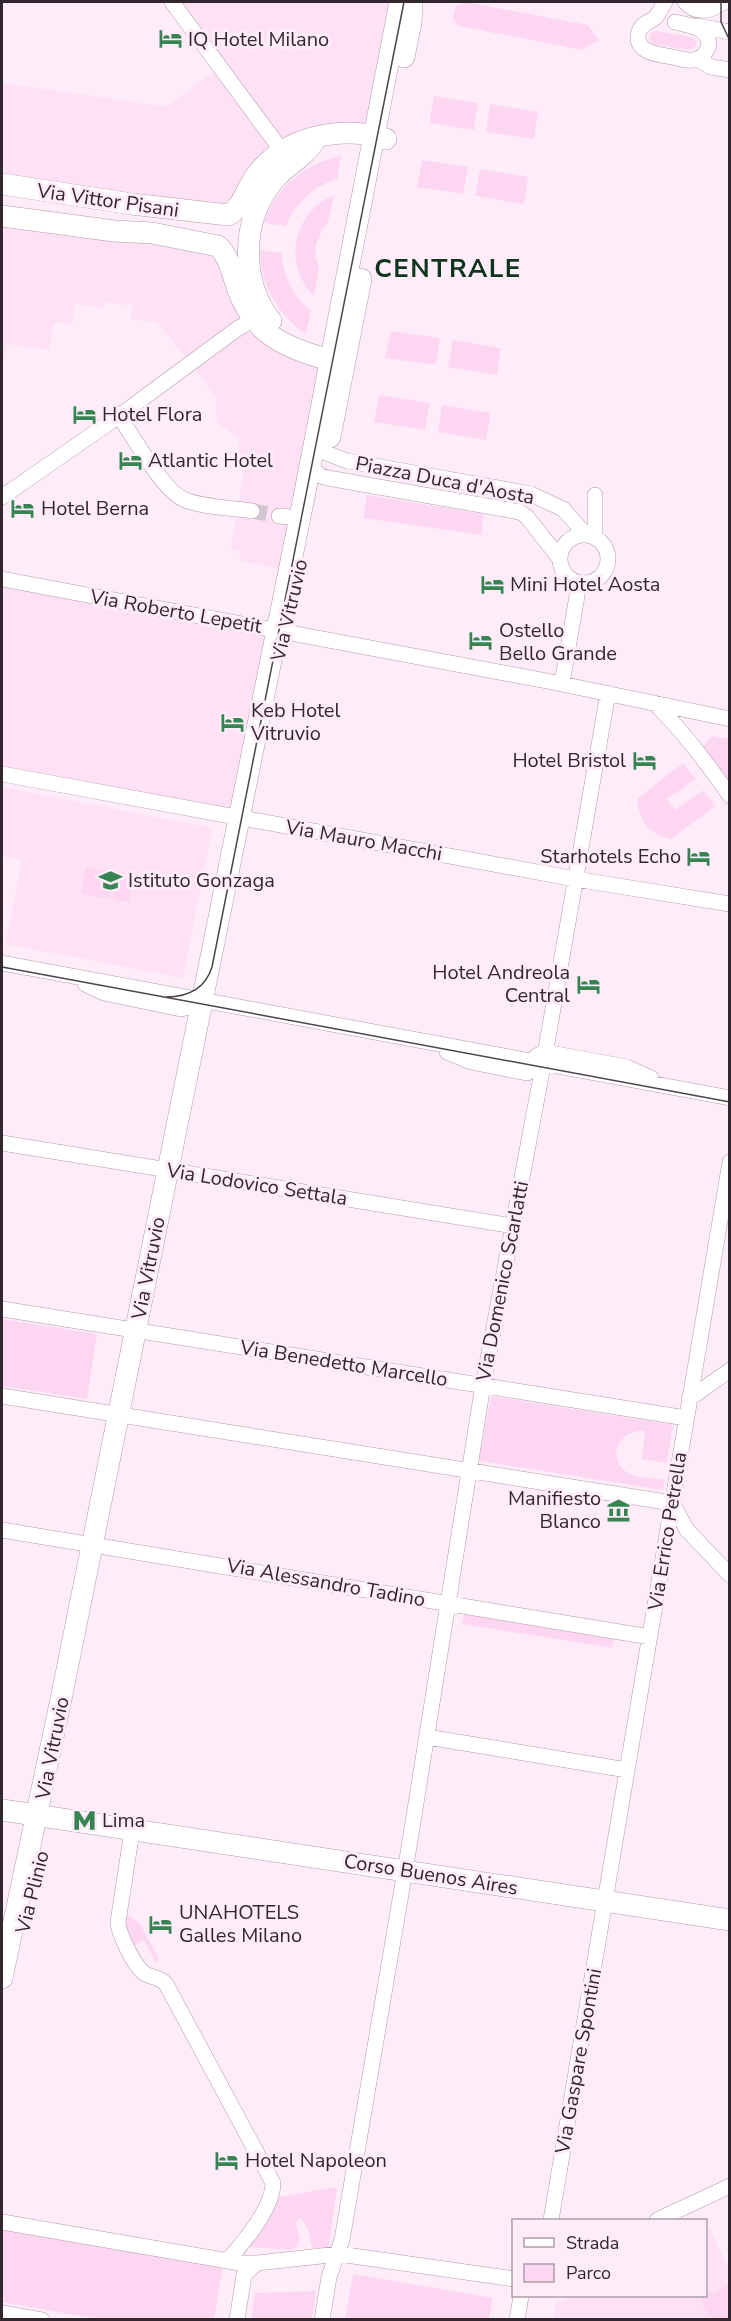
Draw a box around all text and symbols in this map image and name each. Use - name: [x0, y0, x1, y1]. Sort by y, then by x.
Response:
- hotel icon: IQ Hotel Milano: [157, 26, 183, 52]
- place label: IQ Hotel Milano: [188, 26, 329, 53]
- street label: Via Vittor Pisani: [34, 177, 181, 224]
- district label: CENTRALE: [374, 251, 522, 286]
- hotel icon: Hotel Flora: [71, 401, 97, 427]
- place label: Hotel Flora: [102, 401, 202, 428]
- hotel icon: Atlantic Hotel: [117, 447, 143, 473]
- place label: Atlantic Hotel: [148, 447, 273, 474]
- street label: Piazza Duca d'Aosta: [353, 450, 537, 511]
- hotel icon: Hotel Berna: [10, 495, 36, 521]
- place label: Hotel Berna: [41, 495, 149, 522]
- street label: Via Vitruvio: [264, 556, 314, 665]
- hotel icon: Mini Hotel Aosta: [479, 571, 505, 597]
- place label: Mini Hotel Aosta: [510, 571, 660, 598]
- street label: Via Roberto Lepetit: [87, 583, 265, 640]
- place label: Ostello Bello Grande: [499, 617, 617, 667]
- hotel icon: Ostello Bello Grande: [468, 628, 494, 654]
- place label: Keb Hotel Vitruvio: [250, 697, 340, 747]
- hotel icon: Keb Hotel Vitruvio: [220, 709, 246, 735]
- place label: Hotel Bristol: [512, 747, 626, 774]
- hotel icon: Hotel Bristol: [631, 747, 657, 773]
- street label: Via Mauro Macchi: [283, 813, 444, 868]
- place label: Starhotels Echo: [540, 843, 681, 870]
- hotel icon: Starhotels Echo: [686, 843, 712, 869]
- school or university icon: Istituto Gonzaga: [97, 867, 123, 893]
- place label: Istituto Gonzaga: [128, 867, 275, 894]
- place label: Hotel Andreola Central: [432, 959, 570, 1009]
- hotel icon: Hotel Andreola Central: [575, 971, 601, 997]
- street label: Via Lodovico Settala: [164, 1157, 349, 1212]
- street label: Via Domenico Scarlatti: [470, 1179, 535, 1384]
- street label: Via Vitruvio: [125, 1214, 172, 1323]
- street label: Via Benedetto Marcello: [237, 1334, 450, 1393]
- street label: Via Errico Petrella: [641, 1450, 693, 1613]
- place label: Manifiesto Blanco: [508, 1485, 601, 1535]
- museum icon: Manifiesto Blanco: [606, 1497, 632, 1523]
- street label: Via Alessandro Tadino: [223, 1552, 427, 1613]
- street label: Via Vitruvio: [29, 1694, 76, 1803]
- metro station icon: Lima: [71, 1807, 97, 1833]
- place label: Lima: [102, 1807, 145, 1834]
- street label: Corso Buenos Aires: [342, 1847, 520, 1902]
- street label: Via Plinio: [9, 1848, 56, 1937]
- place label: UNAHOTELS Galles Milano: [179, 1899, 302, 1949]
- hotel icon: UNAHOTELS Galles Milano: [148, 1911, 174, 1937]
- street label: Via Gaspare Spontini: [549, 1966, 608, 2157]
- hotel icon: Hotel Napoleon: [214, 2147, 240, 2173]
- place label: Hotel Napoleon: [245, 2147, 387, 2174]
- legend: [512, 2219, 707, 2297]
- text: Strada: [566, 2231, 619, 2255]
- text: Parco: [566, 2261, 611, 2285]

